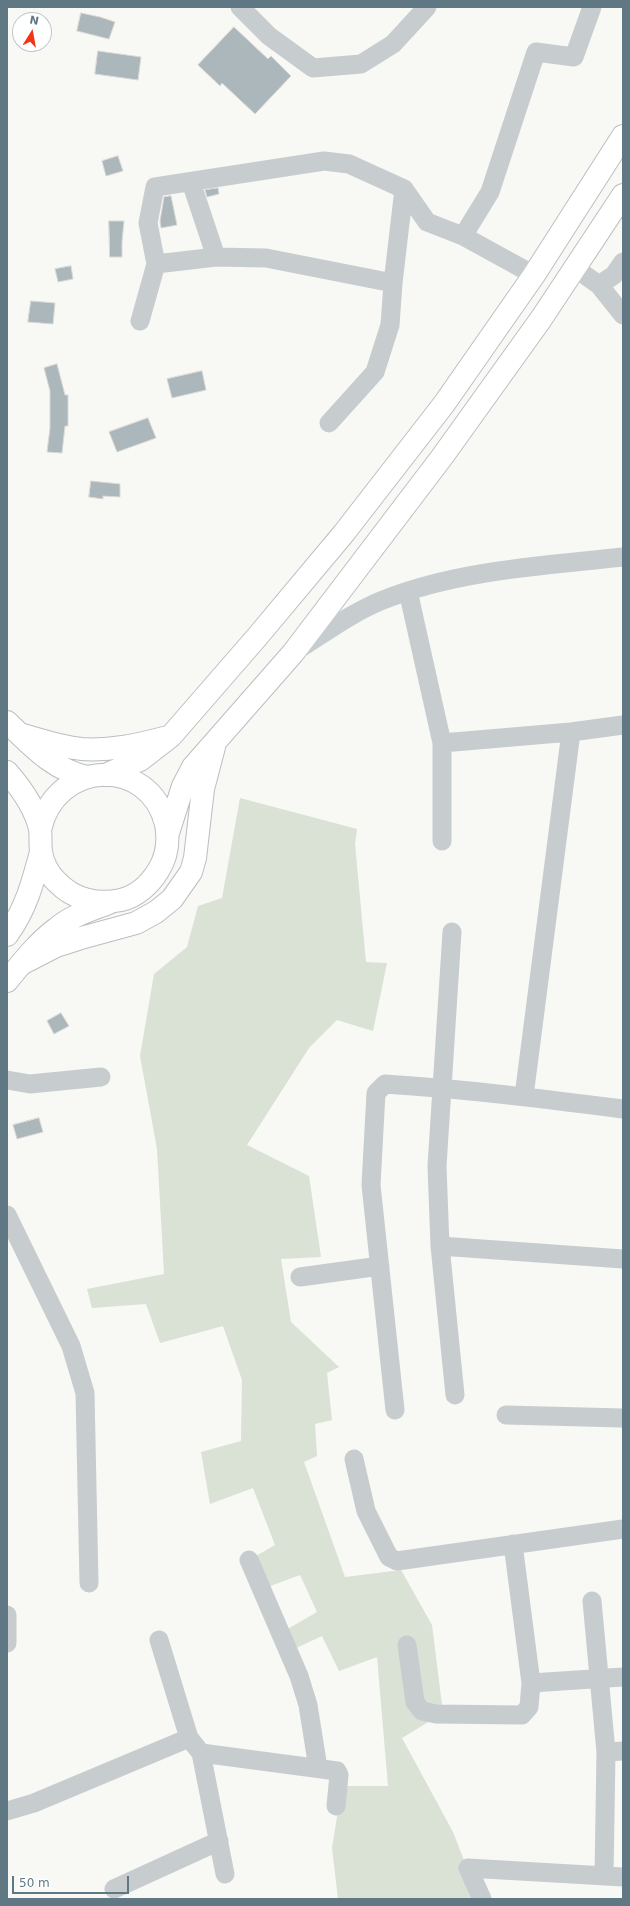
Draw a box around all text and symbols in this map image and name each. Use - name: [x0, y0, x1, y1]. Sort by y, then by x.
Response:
- north arrow: [12, 12, 52, 52]
- text: N: [28, 13, 40, 28]
- scale bar: [14, 1868, 131, 1894]
- text: 50 m: [19, 1876, 50, 1890]

